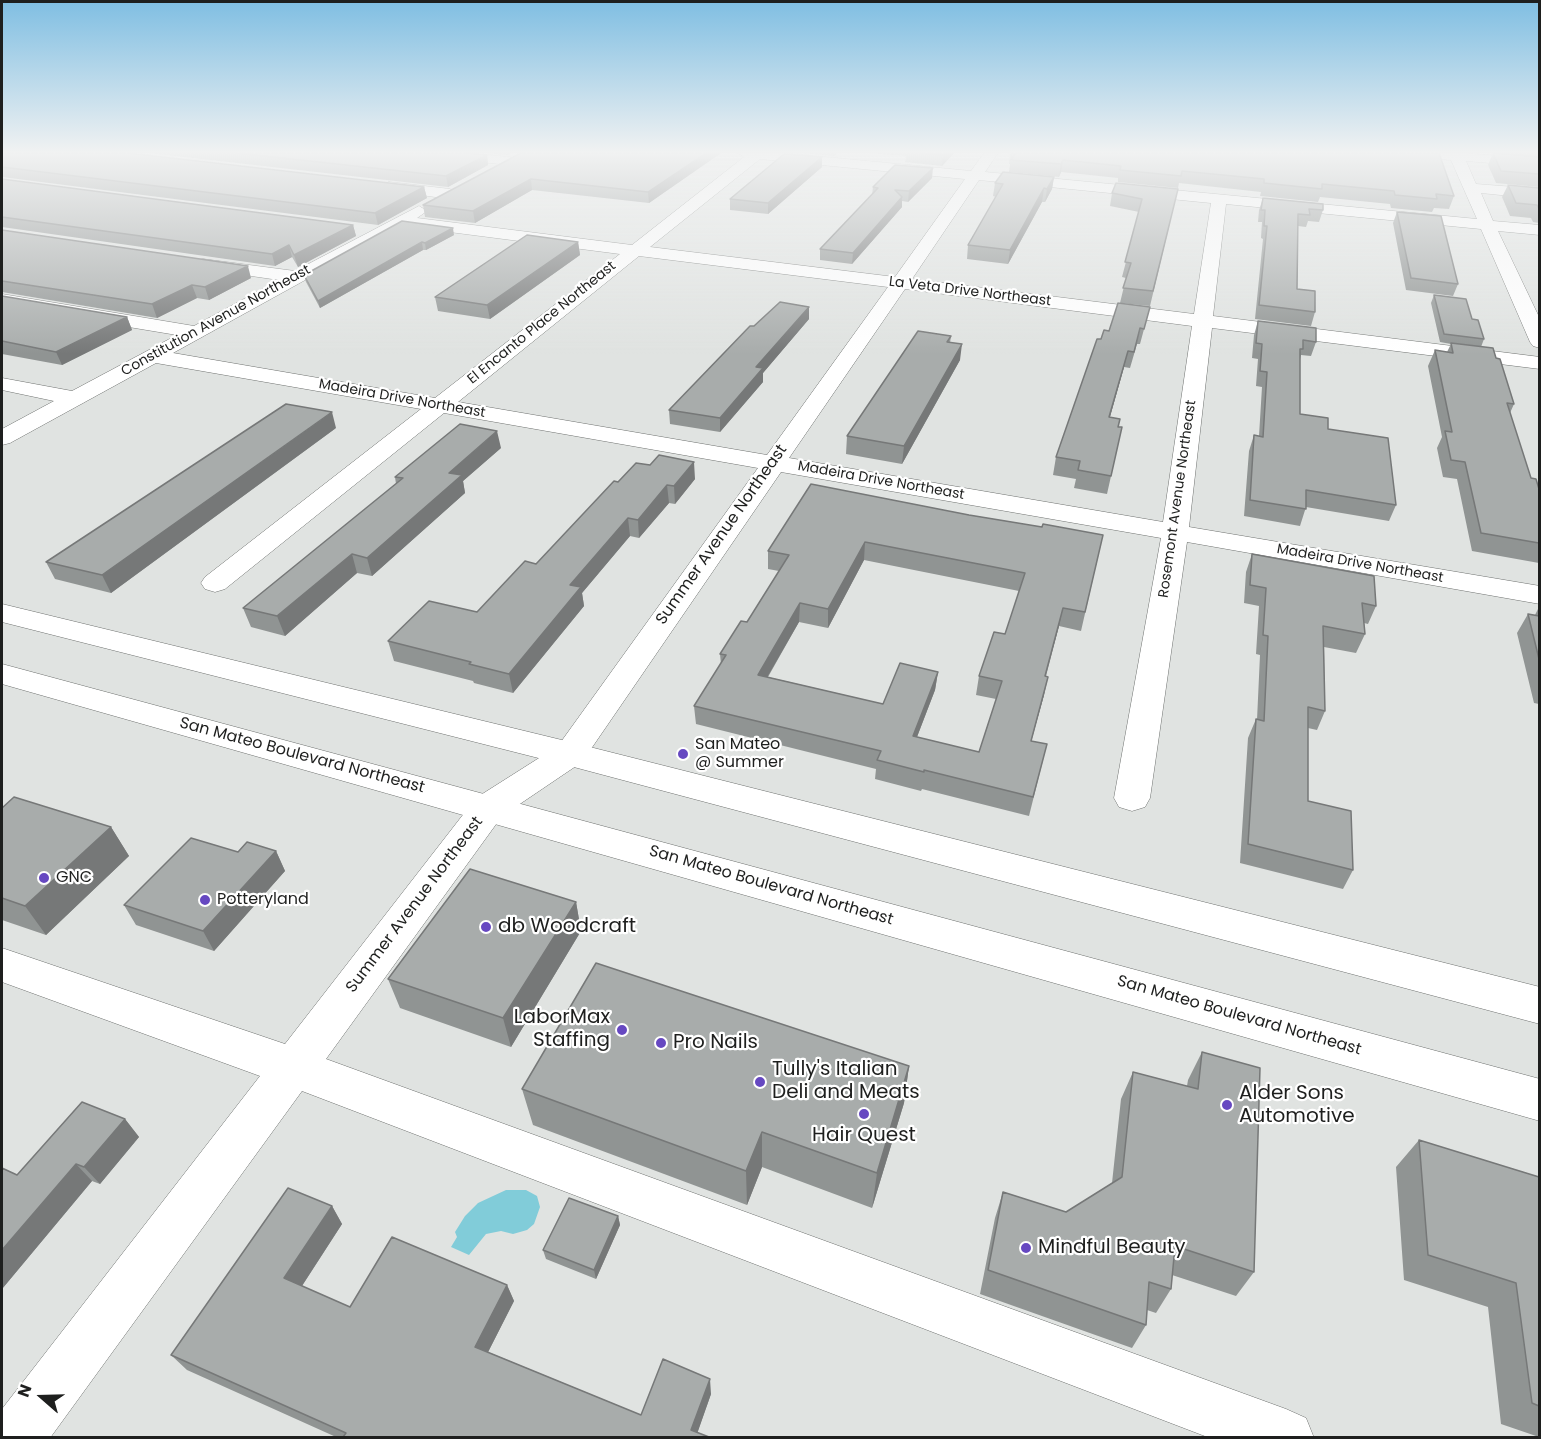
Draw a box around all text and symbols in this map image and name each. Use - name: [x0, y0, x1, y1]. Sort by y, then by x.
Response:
- street label: El Encanto Place Northeast: [465, 258, 619, 388]
- street label: Constitution Avenue Northeast: [118, 262, 314, 380]
- street label: La Veta Drive Northeast: [888, 274, 1052, 310]
- street label: Madeira Drive Northeast: [317, 376, 487, 422]
- street label: Rosemont Avenue Northeast: [1156, 399, 1200, 599]
- street label: Summer Avenue Northeast: [652, 441, 792, 629]
- street label: Madeira Drive Northeast: [796, 458, 966, 504]
- street label: Madeira Drive Northeast: [1275, 541, 1445, 587]
- street label: San Mateo Boulevard Northeast: [177, 714, 427, 798]
- place label: San Mateo @ Summer: [695, 735, 784, 773]
- marker: San Mateo @ Summer: [676, 747, 690, 761]
- street label: Summer Avenue Northeast: [342, 813, 488, 997]
- street label: San Mateo Boulevard Northeast: [647, 842, 895, 930]
- place label: GNC: [56, 868, 92, 888]
- marker: GNC: [37, 871, 51, 885]
- place label: Potteryland: [217, 890, 309, 910]
- marker: Potteryland: [198, 893, 212, 907]
- place label: db Woodcraft: [498, 915, 636, 939]
- marker: db Woodcraft: [479, 920, 493, 934]
- street label: San Mateo Boulevard Northeast: [1115, 972, 1363, 1060]
- place label: LaborMax Staffing: [514, 1006, 610, 1053]
- marker: LaborMax Staffing: [615, 1023, 629, 1037]
- place label: Pro Nails: [673, 1031, 758, 1055]
- marker: Pro Nails: [654, 1036, 668, 1050]
- place label: Tully's Italian Deli and Meats: [772, 1058, 920, 1105]
- marker: Tully's Italian Deli and Meats: [753, 1075, 767, 1089]
- place label: Alder Sons Automotive: [1239, 1082, 1355, 1129]
- marker: Alder Sons Automotive: [1220, 1098, 1234, 1112]
- marker: Hair Quest: [857, 1107, 871, 1121]
- place label: Hair Quest: [812, 1124, 916, 1148]
- place label: Mindful Beauty: [1038, 1236, 1186, 1260]
- marker: Mindful Beauty: [1019, 1241, 1033, 1255]
- north arrow: [12, 1367, 72, 1427]
- text: N: [12, 1381, 37, 1400]

